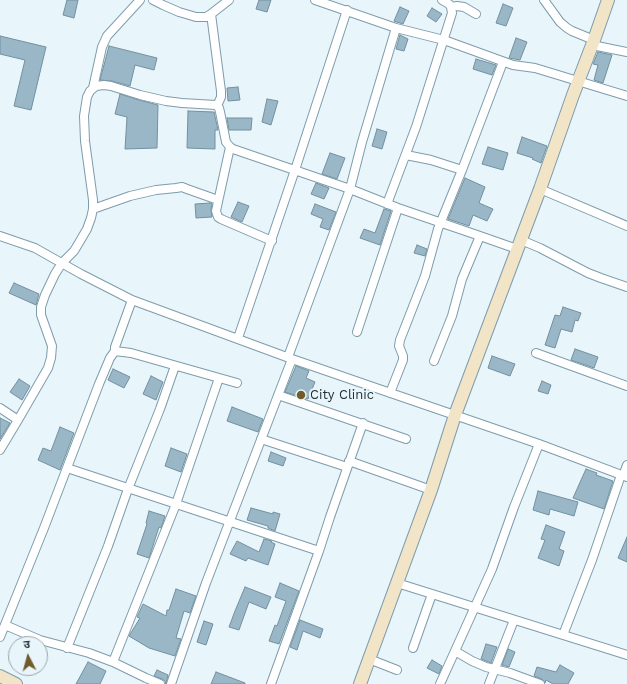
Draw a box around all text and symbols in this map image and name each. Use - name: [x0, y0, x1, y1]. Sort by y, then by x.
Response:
- place label: City Clinic: [310, 387, 374, 403]
- marker: City Clinic: [295, 389, 307, 401]
- north arrow: [8, 636, 48, 676]
- text: उ: [23, 638, 31, 651]

